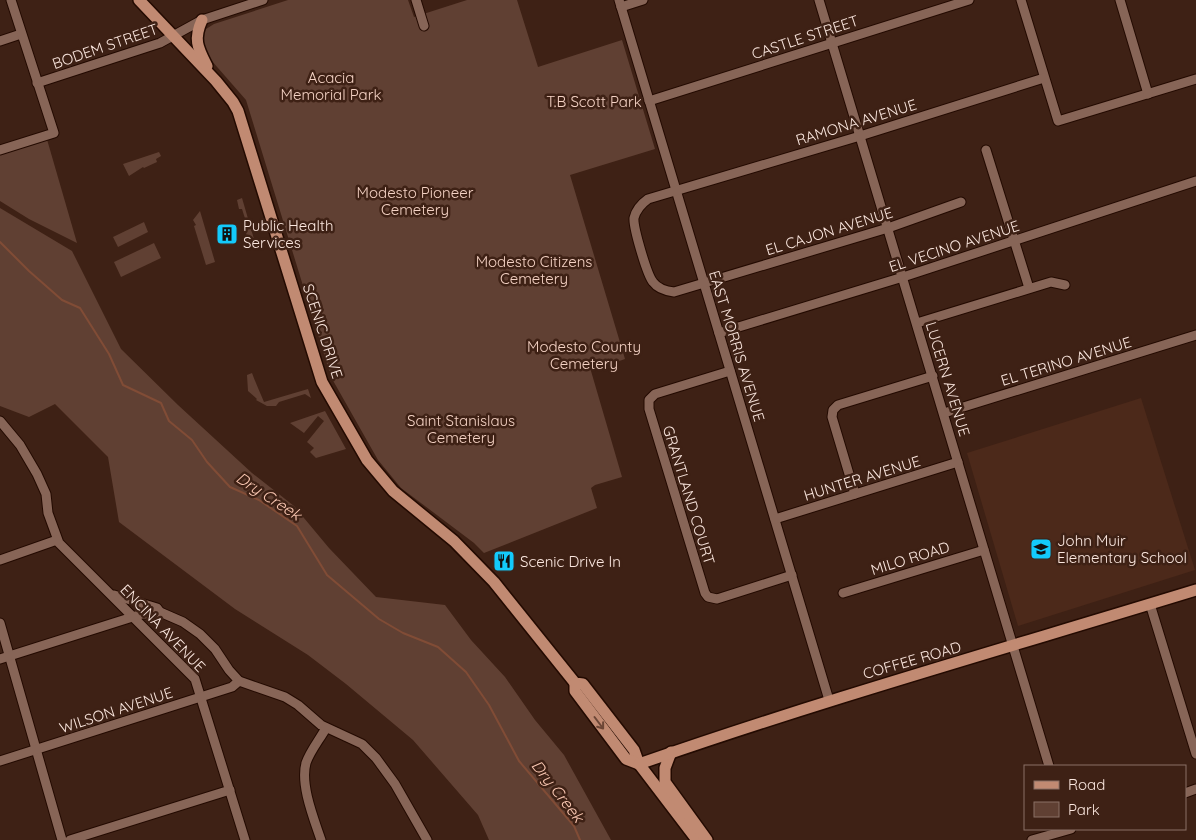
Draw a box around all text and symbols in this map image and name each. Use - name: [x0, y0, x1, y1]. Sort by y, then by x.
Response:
- street label: CASTLE STREET: [749, 11, 861, 63]
- street label: BODEM STREET: [50, 19, 160, 73]
- park label: Acacia Memorial Park: [281, 68, 382, 104]
- park label: T.B Scott Park: [546, 92, 642, 111]
- street label: RAMONA AVENUE: [793, 95, 919, 149]
- park label: Modesto Pioneer Cemetery: [357, 183, 474, 219]
- street label: EL CAJON AVENUE: [763, 203, 895, 259]
- place label: Public Health Services: [243, 216, 333, 252]
- street label: EL VECINO AVENUE: [886, 216, 1022, 276]
- building icon: Public Health Services: [215, 222, 239, 246]
- park label: Modesto Citizens Cemetery: [476, 252, 592, 288]
- street label: EAST MORRIS AVENUE: [705, 268, 769, 424]
- street label: SCENIC DRIVE: [299, 281, 347, 381]
- street label: LUCERN AVENUE: [922, 319, 974, 439]
- street label: EL TERINO AVENUE: [998, 332, 1134, 390]
- park label: Modesto County Cemetery: [527, 337, 641, 373]
- park label: Saint Stanislaus Cemetery: [407, 411, 515, 447]
- street label: GRANTLAND COURT: [659, 423, 719, 567]
- street label: HUNTER AVENUE: [801, 451, 923, 505]
- water label: Dry Creek: [233, 467, 307, 525]
- place label: John Muir Elementary School: [1057, 531, 1187, 567]
- street label: MILO ROAD: [868, 537, 952, 579]
- school or university icon: John Muir Elementary School: [1029, 537, 1053, 561]
- restaurant icon: Scenic Drive In: [492, 549, 516, 573]
- place label: Scenic Drive In: [520, 552, 621, 571]
- street label: ENCINA AVENUE: [116, 580, 210, 676]
- street label: COFFEE ROAD: [861, 637, 963, 683]
- street label: WILSON AVENUE: [57, 683, 175, 737]
- one-way arrow: [594, 716, 604, 730]
- water label: Dry Creek: [527, 756, 590, 827]
- legend: [1024, 765, 1186, 830]
- text: Road: [1068, 775, 1105, 794]
- text: Park: [1068, 800, 1100, 819]

